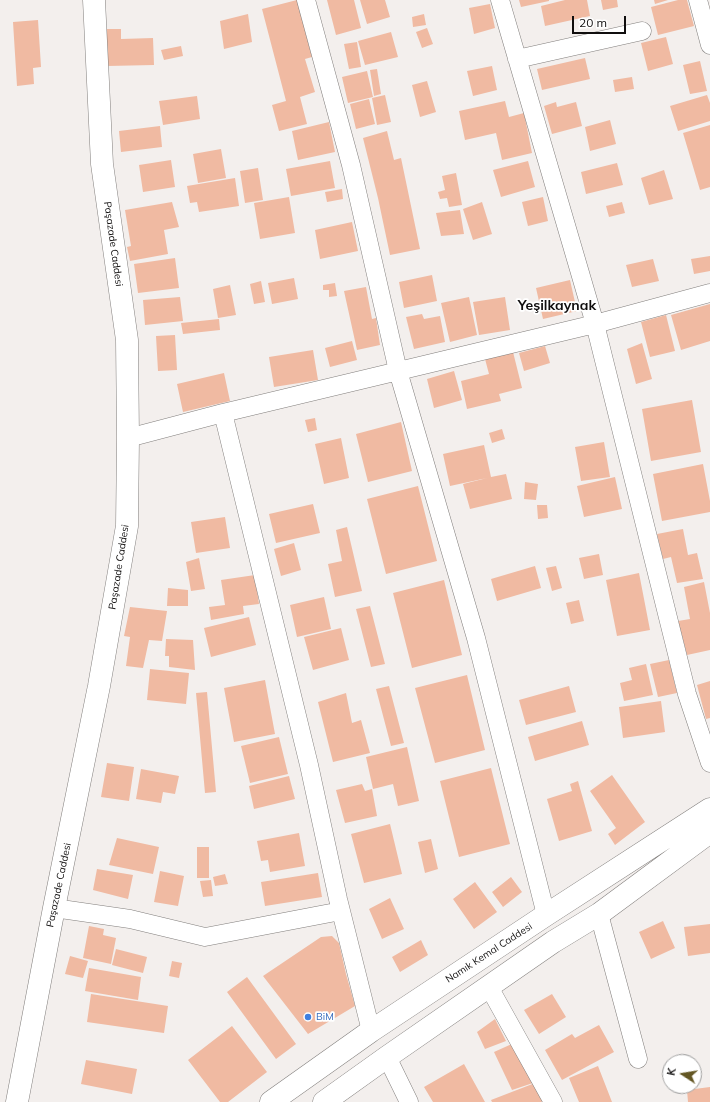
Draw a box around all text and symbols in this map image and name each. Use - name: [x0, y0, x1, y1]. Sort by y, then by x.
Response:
- scale bar: [574, 8, 628, 34]
- text: 20 m: [579, 15, 607, 30]
- street label: Paşazade Caddesi: [101, 201, 125, 287]
- district label: Yeşilkaynak: [518, 298, 596, 314]
- street label: Paşazade Caddesi: [106, 524, 132, 610]
- street label: Paşazade Caddesi: [44, 842, 74, 928]
- street label: Namık Kemal Caddesi: [443, 920, 535, 986]
- place label: BiM: [316, 1011, 334, 1023]
- marker: BiM: [303, 1012, 313, 1022]
- north arrow: [662, 1054, 702, 1094]
- text: K: [664, 1067, 679, 1077]

